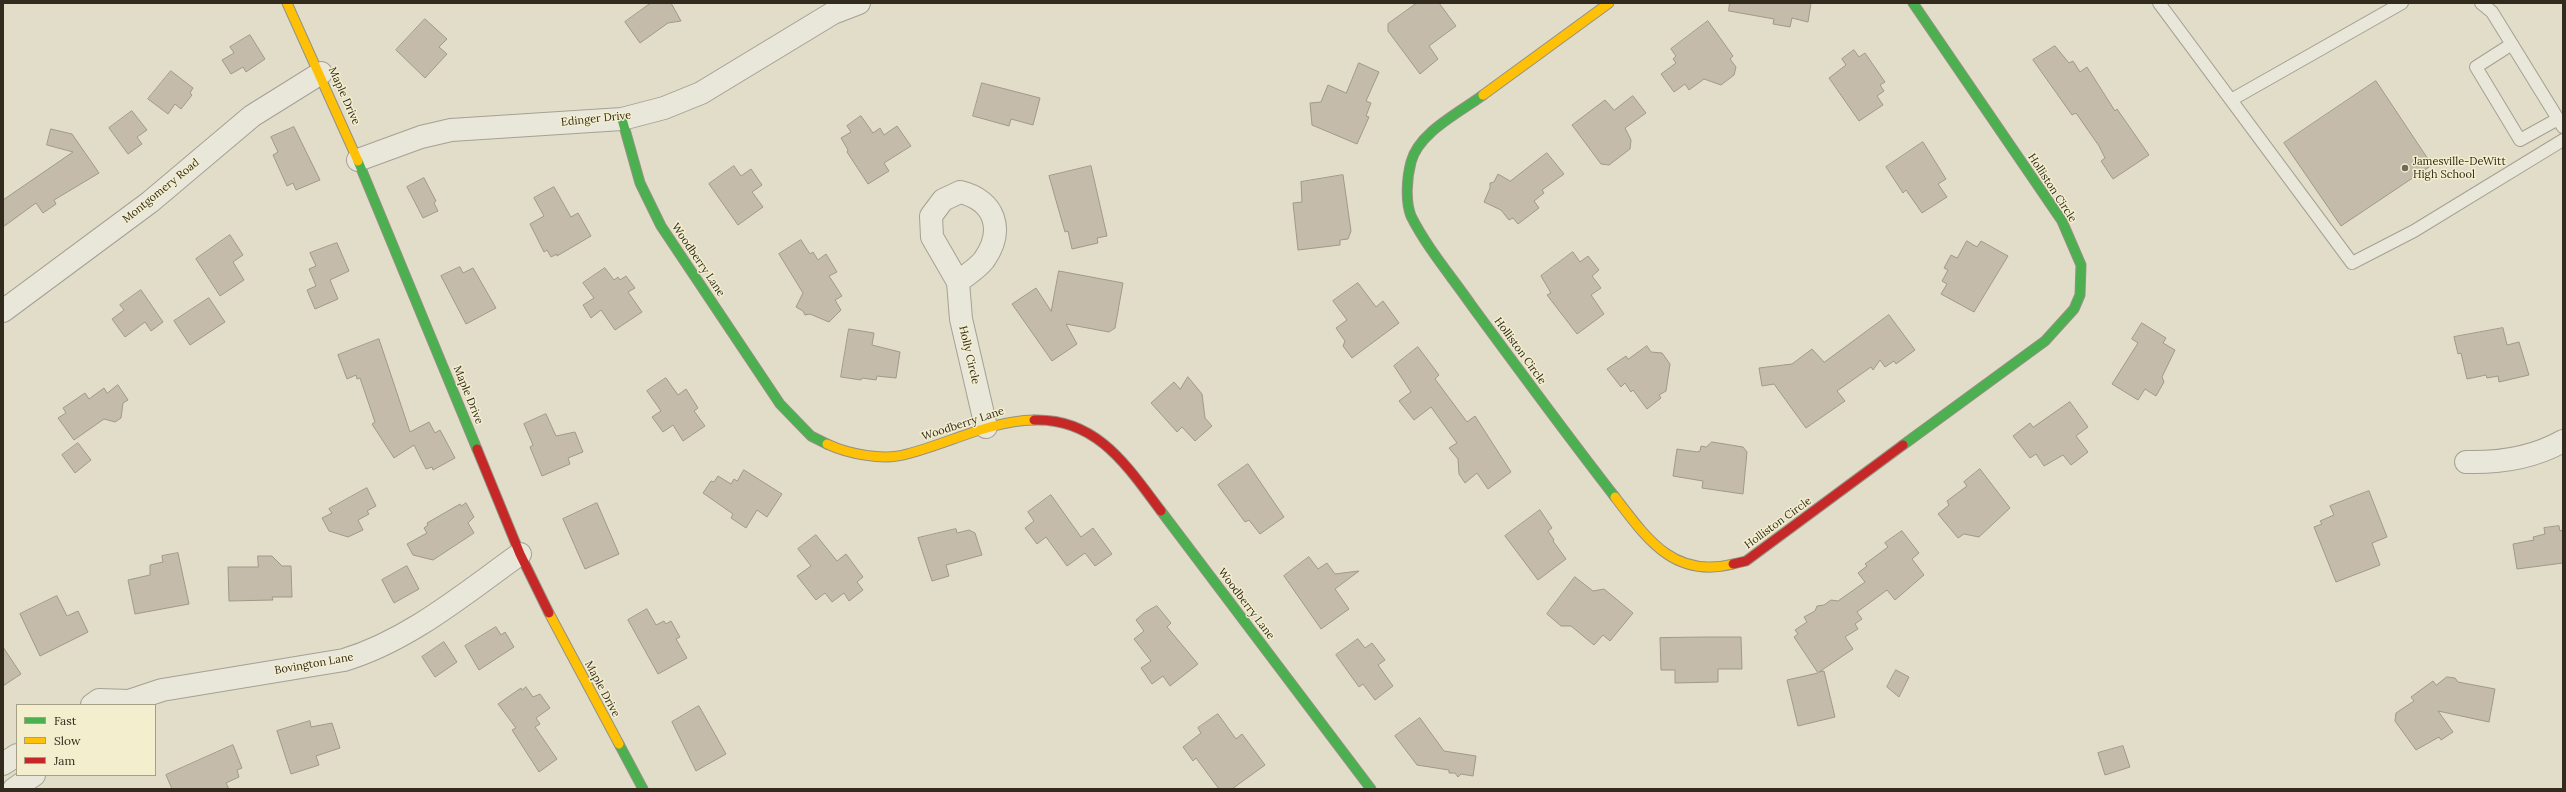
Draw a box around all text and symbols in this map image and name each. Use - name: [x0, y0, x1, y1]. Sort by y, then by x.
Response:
- street label: Maple Drive: [325, 65, 363, 127]
- street label: Edinger Drive: [560, 109, 632, 129]
- street label: Holliston Circle: [2025, 151, 2079, 225]
- place label: Jamesville-DeWitt High School: [2413, 155, 2506, 181]
- street label: Montgomery Road: [120, 156, 202, 226]
- marker: Jamesville-DeWitt High School: [2400, 163, 2410, 173]
- street label: Woodberry Lane: [669, 221, 727, 299]
- street label: Holliston Circle: [1491, 315, 1549, 387]
- street label: Holly Circle: [956, 324, 982, 386]
- street label: Maple Drive: [450, 364, 486, 426]
- street label: Woodberry Lane: [920, 404, 1006, 444]
- street label: Holliston Circle: [1742, 494, 1814, 552]
- street label: Woodberry Lane: [1215, 566, 1277, 642]
- street label: Bovington Lane: [274, 651, 354, 677]
- street label: Maple Drive: [582, 659, 622, 719]
- legend: [16, 704, 156, 776]
- text: Fast: [54, 713, 77, 728]
- text: Slow: [54, 733, 81, 748]
- text: Jam: [54, 753, 75, 768]

